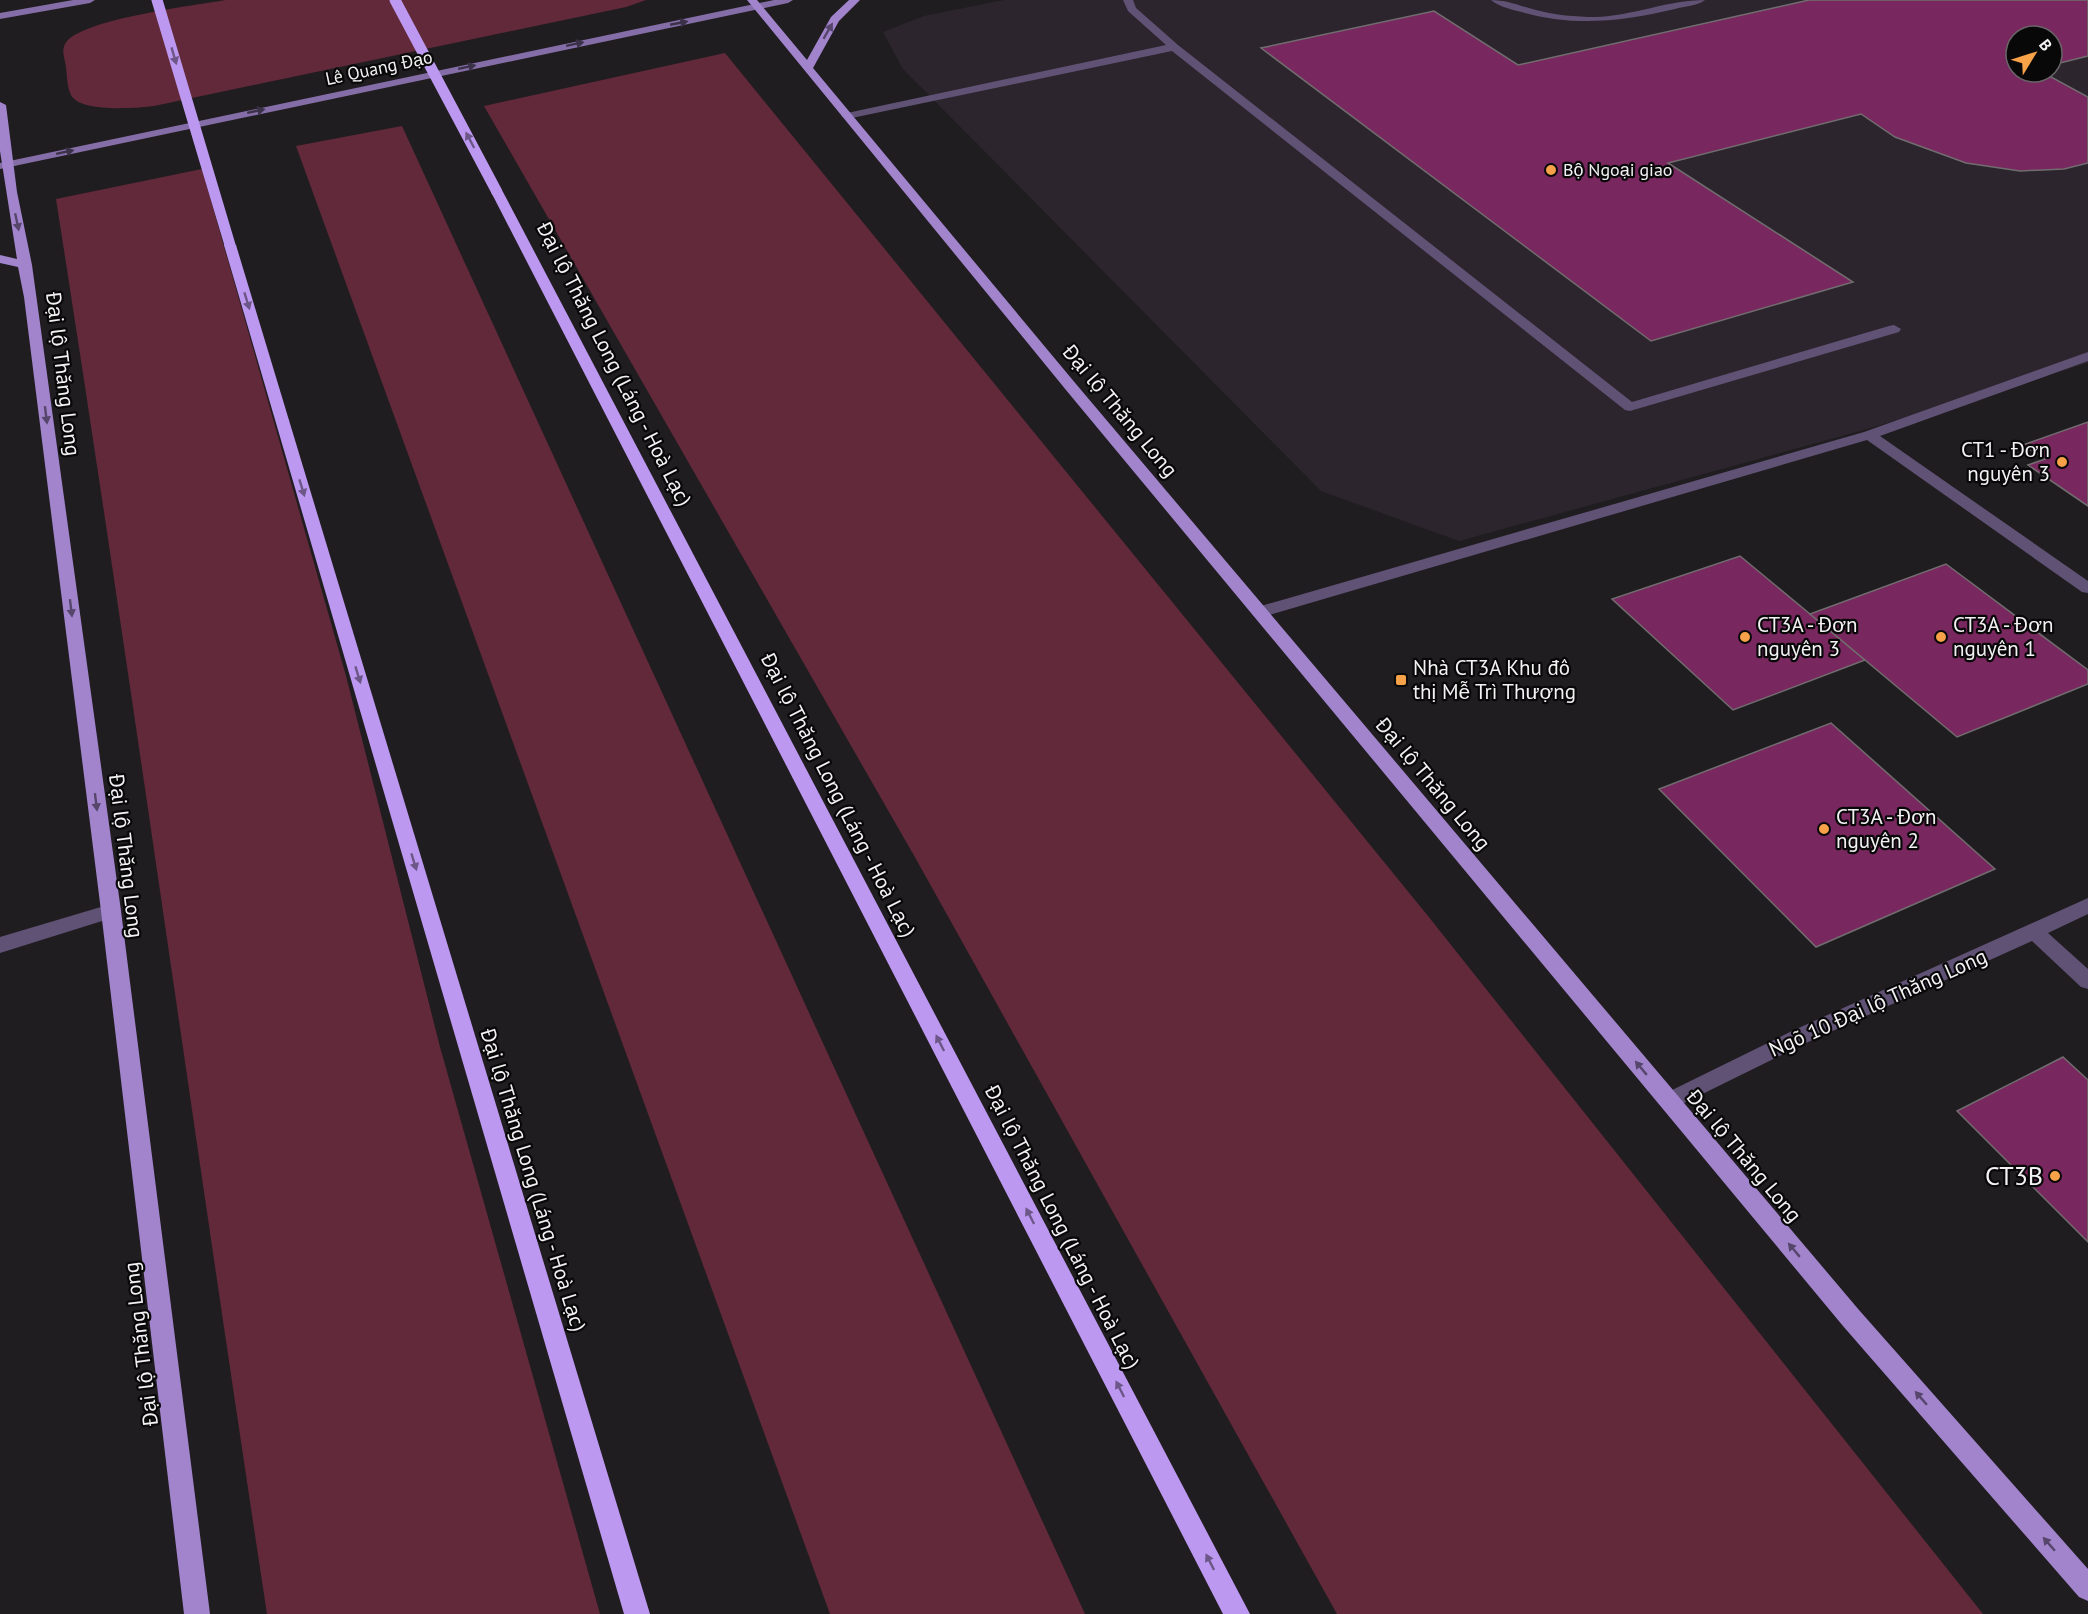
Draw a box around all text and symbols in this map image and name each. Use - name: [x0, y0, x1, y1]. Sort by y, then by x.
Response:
- one-way arrow: [670, 18, 689, 27]
- one-way arrow: [823, 22, 833, 39]
- north arrow: [2004, 24, 2064, 84]
- text: B: [2035, 35, 2057, 55]
- one-way arrow: [566, 39, 584, 49]
- street label: Lê Quang Đạo: [323, 45, 435, 90]
- one-way arrow: [170, 47, 179, 65]
- one-way arrow: [458, 62, 477, 71]
- one-way arrow: [246, 106, 265, 115]
- one-way arrow: [465, 132, 475, 149]
- one-way arrow: [56, 147, 75, 156]
- place label: Bộ Ngoại giao: [1563, 158, 1672, 181]
- marker: Bộ Ngoại giao: [1544, 163, 1558, 177]
- one-way arrow: [13, 213, 22, 232]
- street label: Đại lộ Thăng Long (Láng - Hoà Lạc): [530, 216, 698, 510]
- street label: Đại lộ Thăng Long: [40, 289, 87, 458]
- one-way arrow: [243, 292, 252, 310]
- street label: Đại lộ Thăng Long: [1056, 338, 1184, 483]
- one-way arrow: [41, 406, 50, 425]
- place label: CT1 - Đơn nguyên 3: [1961, 436, 2050, 487]
- marker: CT1 - Đơn nguyên 3: [2055, 455, 2069, 469]
- one-way arrow: [298, 479, 307, 497]
- one-way arrow: [66, 599, 76, 618]
- place label: CT3A - Đơn nguyên 3: [1757, 611, 1857, 662]
- place label: CT3A - Đơn nguyên 1: [1953, 611, 2053, 662]
- marker: CT3A - Đơn nguyên 3: [1738, 630, 1752, 644]
- marker: CT3A - Đơn nguyên 1: [1934, 630, 1948, 644]
- street label: Đại lộ Thăng Long (Láng - Hoà Lạc): [754, 647, 922, 941]
- place label: Nhà CT3A Khu đô thị Mễ Trì Thượng: [1413, 654, 1576, 705]
- one-way arrow: [354, 666, 363, 684]
- marker: Nhà CT3A Khu đô thị Mễ Trì Thượng: [1394, 673, 1408, 687]
- street label: Đại lộ Thăng Long: [1369, 711, 1497, 856]
- street label: Đại lộ Thăng Long: [103, 771, 150, 940]
- one-way arrow: [92, 792, 101, 811]
- place label: CT3A - Đơn nguyên 2: [1836, 803, 1936, 854]
- marker: CT3A - Đơn nguyên 2: [1817, 822, 1831, 836]
- one-way arrow: [410, 853, 419, 871]
- street label: Ngõ 10 Đại lộ Thăng Long: [1765, 942, 1991, 1063]
- street label: Đại lộ Thăng Long (Láng - Hoà Lạc): [474, 1024, 592, 1335]
- one-way arrow: [935, 1034, 945, 1051]
- one-way arrow: [1635, 1060, 1648, 1076]
- street label: Đại lộ Thăng Long (Láng - Hoà Lạc): [978, 1079, 1146, 1373]
- street label: Đại lộ Thăng Long: [1680, 1083, 1808, 1228]
- place label: CT3B: [1985, 1159, 2043, 1192]
- marker: CT3B: [2048, 1169, 2062, 1183]
- one-way arrow: [1025, 1207, 1035, 1224]
- one-way arrow: [1787, 1242, 1800, 1258]
- street label: Đại lộ Thăng Long: [117, 1260, 164, 1429]
- one-way arrow: [1115, 1380, 1125, 1397]
- one-way arrow: [1915, 1391, 1928, 1406]
- one-way arrow: [2043, 1537, 2056, 1552]
- one-way arrow: [1205, 1553, 1215, 1571]

